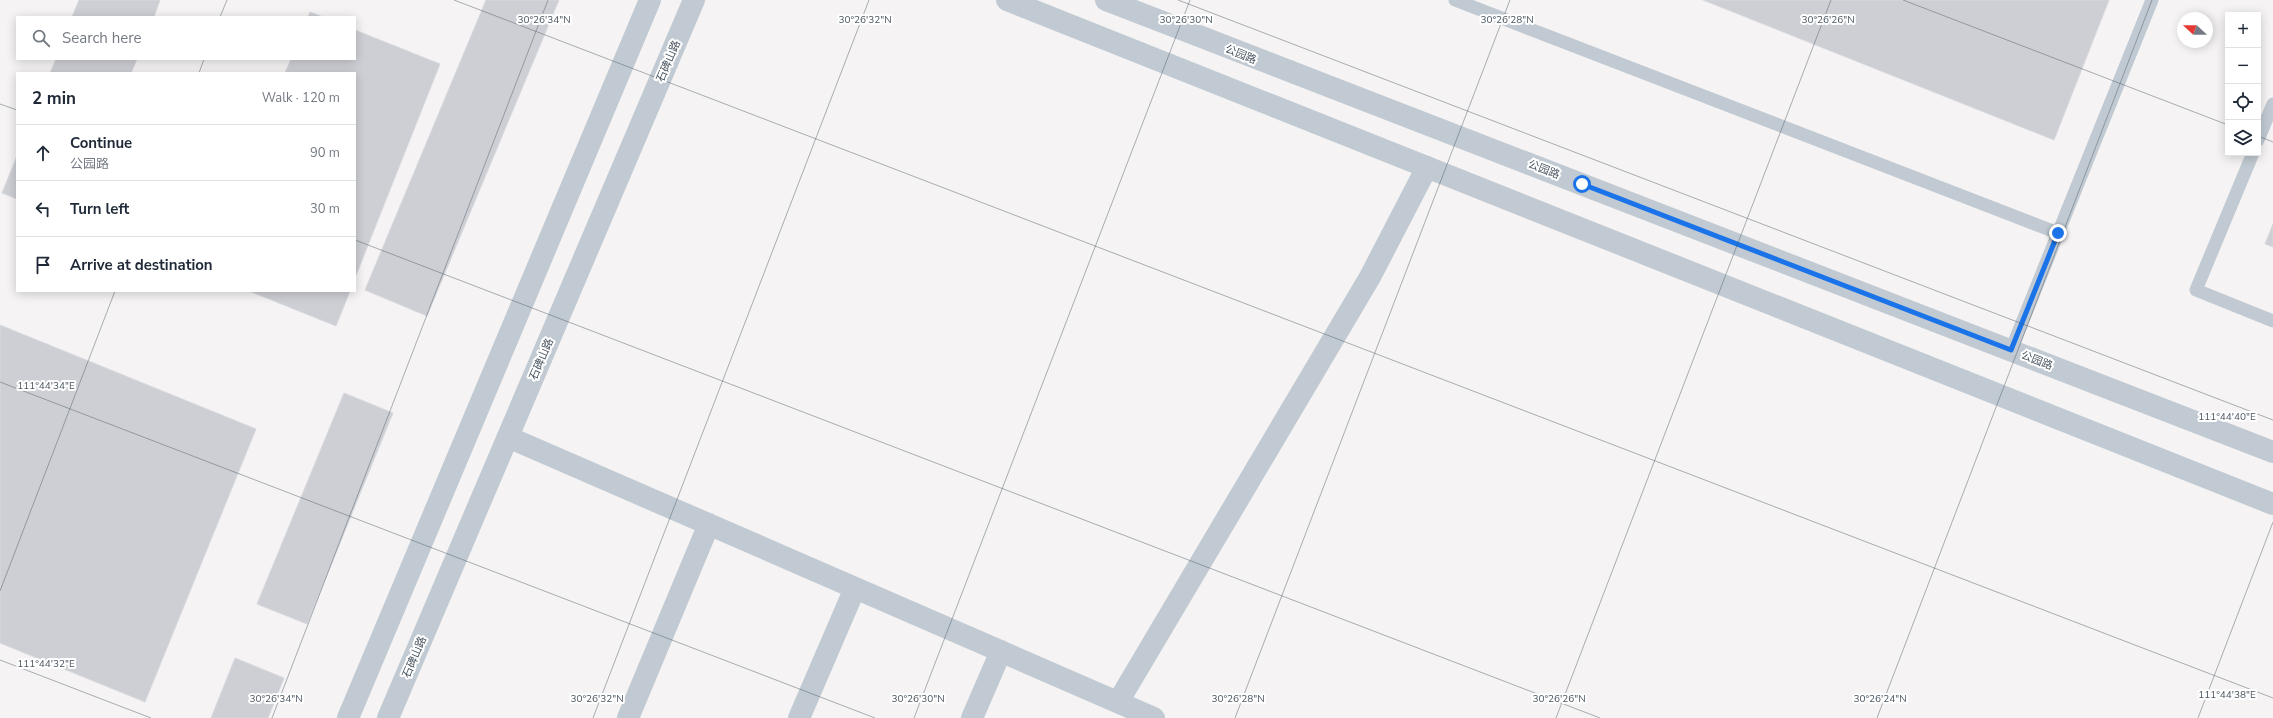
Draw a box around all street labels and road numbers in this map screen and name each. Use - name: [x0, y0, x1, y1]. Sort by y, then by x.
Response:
- street label: 石碑山路: [653, 38, 684, 84]
- street label: 公园路: [1223, 41, 1259, 68]
- street label: 公园路: [1526, 157, 1562, 182]
- street label: 石碑山路: [526, 336, 557, 382]
- street label: 公园路: [2019, 348, 2055, 373]
- street label: 石碑山路: [399, 634, 430, 680]

